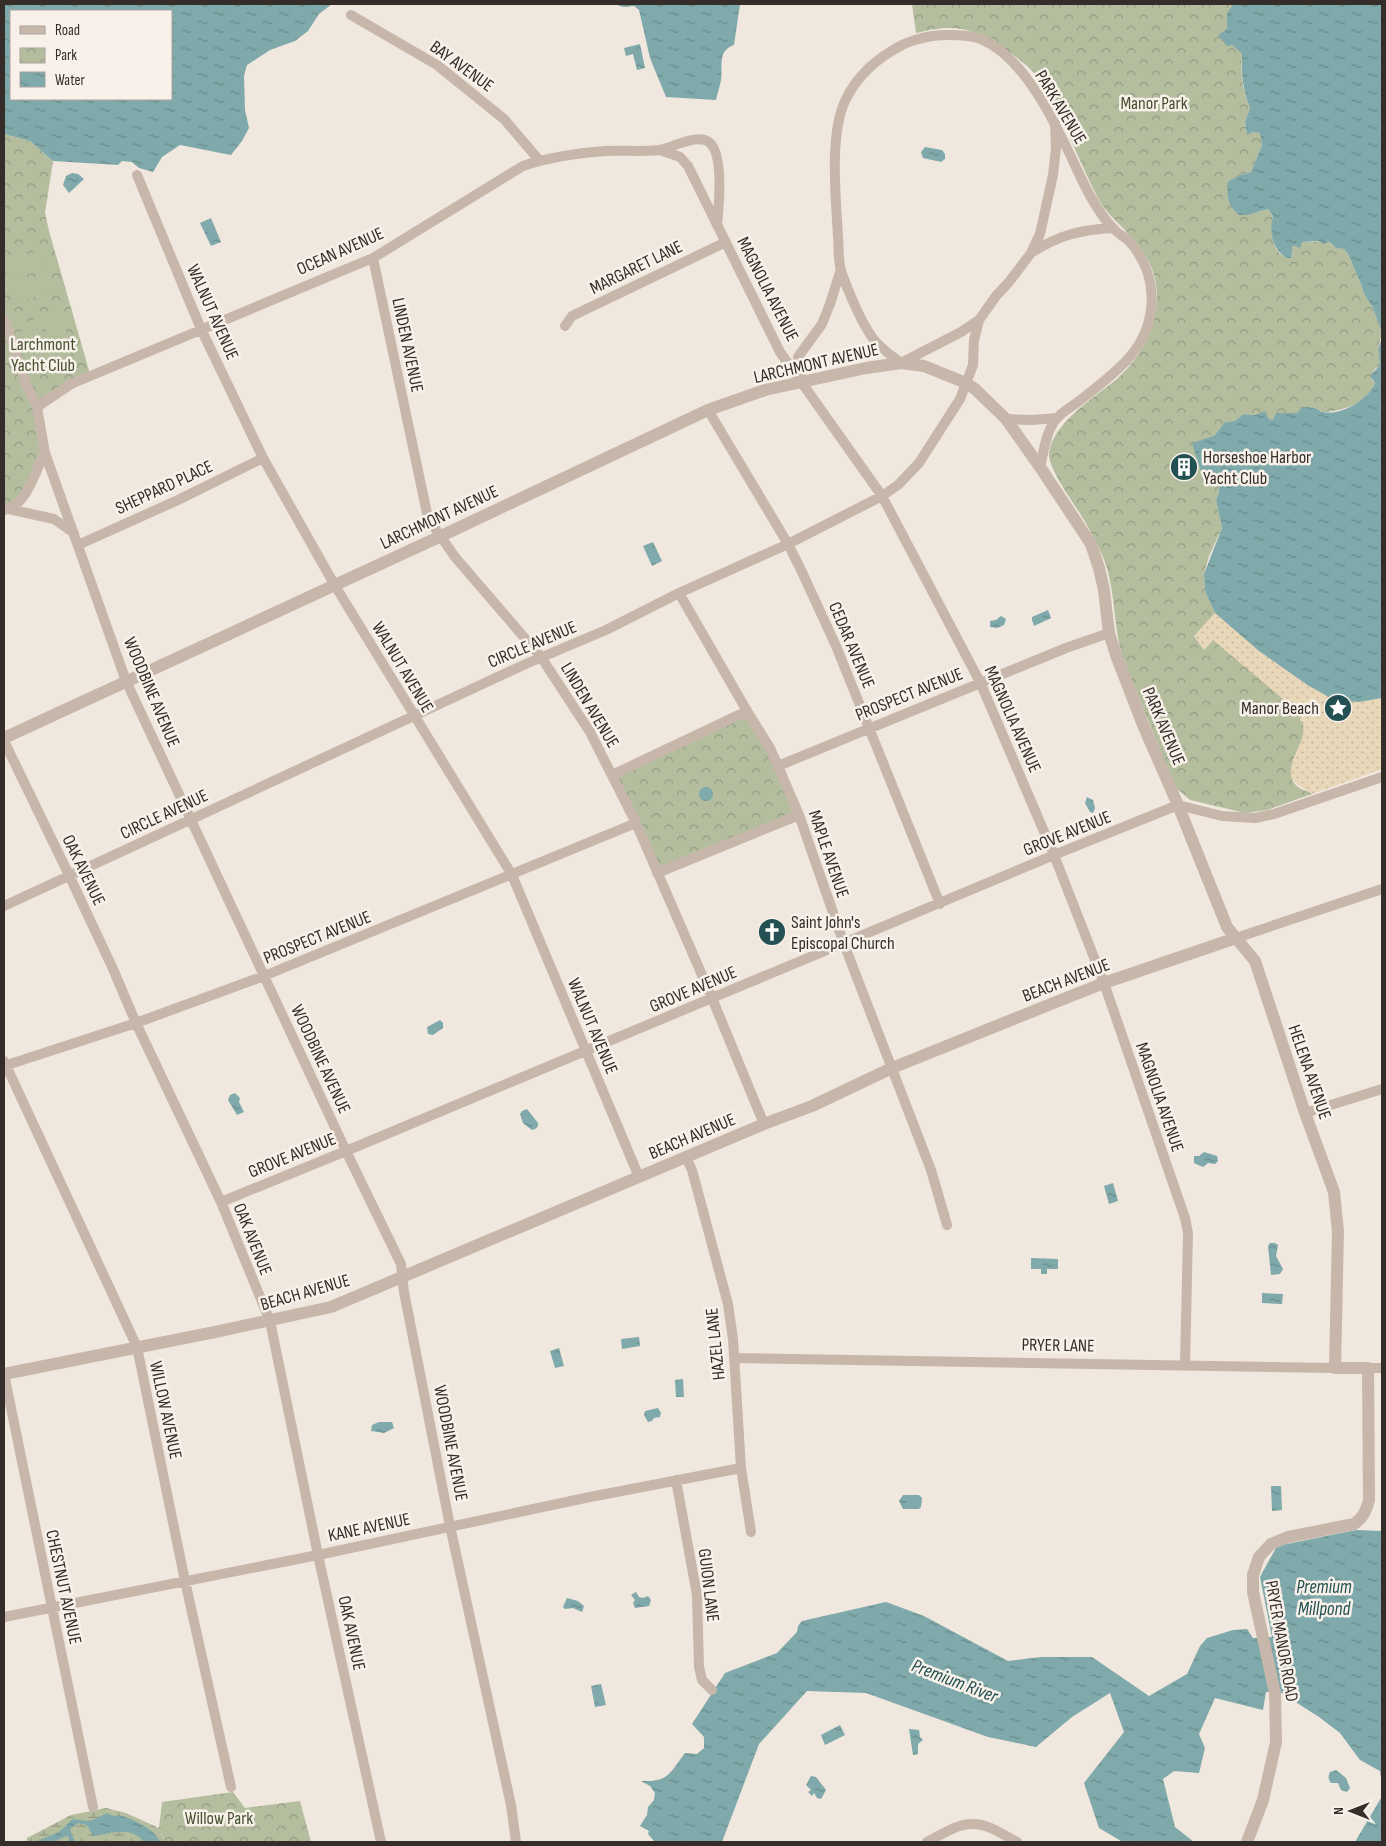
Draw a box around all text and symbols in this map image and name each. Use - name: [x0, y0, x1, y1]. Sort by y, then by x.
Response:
- legend: [10, 10, 172, 100]
- text: Road: [55, 21, 80, 40]
- street label: BAY AVENUE: [426, 36, 498, 96]
- text: Park: [55, 46, 77, 65]
- street label: PARK AVENUE: [1030, 67, 1091, 148]
- text: Water: [55, 71, 86, 90]
- park label: Manor Park: [1120, 93, 1188, 114]
- street label: OCEAN AVENUE: [294, 223, 387, 280]
- street label: MAGNOLIA AVENUE: [732, 233, 803, 345]
- street label: MARGARET LANE: [587, 236, 686, 299]
- street label: WALNUT AVENUE: [182, 261, 243, 363]
- street label: LINDEN AVENUE: [387, 296, 428, 394]
- park label: Larchmont Yacht Club: [10, 334, 76, 376]
- street label: LARCHMONT AVENUE: [752, 339, 881, 388]
- place label: Horseshoe Harbor Yacht Club: [1203, 447, 1311, 489]
- building icon: Horseshoe Harbor Yacht Club: [1169, 452, 1199, 482]
- street label: SHEPPARD PLACE: [112, 456, 216, 519]
- street label: LARCHMONT AVENUE: [377, 481, 502, 554]
- street label: CEDAR AVENUE: [824, 599, 879, 692]
- street label: CIRCLE AVENUE: [485, 616, 580, 673]
- street label: WALNUT AVENUE: [367, 618, 438, 716]
- street label: WOODBINE AVENUE: [119, 634, 184, 750]
- street label: LINDEN AVENUE: [556, 659, 623, 752]
- street label: PROSPECT AVENUE: [852, 663, 966, 726]
- street label: MAGNOLIA AVENUE: [980, 663, 1045, 776]
- street label: PARK AVENUE: [1138, 684, 1189, 768]
- place icon: Manor Beach: [1323, 693, 1353, 723]
- place label: Manor Beach: [1241, 698, 1319, 719]
- street label: CIRCLE AVENUE: [117, 785, 211, 844]
- street label: GROVE AVENUE: [1020, 806, 1114, 861]
- street label: MAPLE AVENUE: [804, 808, 853, 901]
- street label: OAK AVENUE: [58, 832, 110, 909]
- street label: PROSPECT AVENUE: [260, 906, 374, 969]
- place label: Saint John's Episcopal Church: [791, 912, 895, 954]
- church icon: Saint John's Episcopal Church: [757, 917, 787, 947]
- street label: BEACH AVENUE: [1020, 954, 1113, 1007]
- street label: GROVE AVENUE: [646, 962, 740, 1017]
- street label: WALNUT AVENUE: [563, 975, 622, 1077]
- street label: WOODBINE AVENUE: [286, 1002, 355, 1117]
- street label: HELENA AVENUE: [1284, 1022, 1336, 1122]
- street label: MAGNOLIA AVENUE: [1131, 1040, 1188, 1155]
- street label: BEACH AVENUE: [646, 1109, 739, 1164]
- street label: GROVE AVENUE: [245, 1128, 339, 1183]
- street label: OAK AVENUE: [229, 1200, 276, 1278]
- street label: BEACH AVENUE: [258, 1270, 352, 1315]
- street label: HAZEL LANE: [701, 1307, 730, 1381]
- street label: PRYER LANE: [1021, 1334, 1095, 1357]
- street label: WILLOW AVENUE: [145, 1359, 186, 1461]
- street label: WOODBINE AVENUE: [429, 1383, 472, 1503]
- street label: KANE AVENUE: [326, 1509, 412, 1546]
- street label: CHESTNUT AVENUE: [41, 1528, 86, 1646]
- street label: GUION LANE: [694, 1547, 723, 1623]
- water label: Premium Millpond: [1296, 1576, 1352, 1621]
- street label: PRYER MANOR ROAD: [1260, 1579, 1303, 1703]
- street label: OAK AVENUE: [333, 1594, 370, 1672]
- water label: Premium River: [908, 1654, 1001, 1709]
- north arrow: [1326, 1786, 1376, 1836]
- text: N: [1330, 1807, 1347, 1815]
- park label: Willow Park: [185, 1808, 253, 1829]

